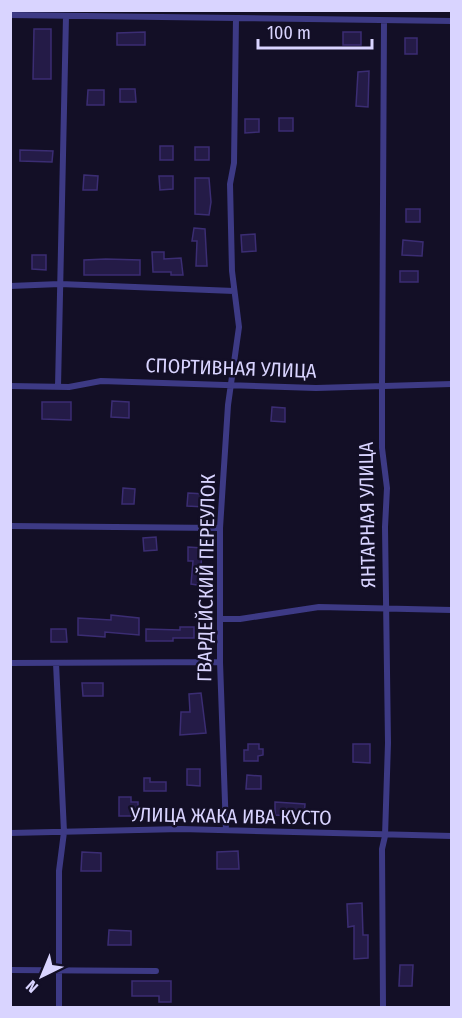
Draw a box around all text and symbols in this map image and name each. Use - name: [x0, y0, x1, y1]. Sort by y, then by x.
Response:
- scale bar: [258, 12, 372, 50]
- text: 100 m: [267, 22, 311, 44]
- street label: СПОРТИВНАЯ УЛИЦА: [145, 353, 317, 383]
- street label: ЯНТАРНАЯ УЛИЦА: [354, 441, 380, 588]
- street label: ГВАРДЕЙСКИЙ ПЕРЕУЛОК: [192, 473, 220, 682]
- street label: УЛИЦА ЖАКА ИВА КУСТО: [129, 802, 332, 830]
- north arrow: [12, 946, 72, 1006]
- text: N: [22, 976, 42, 997]

